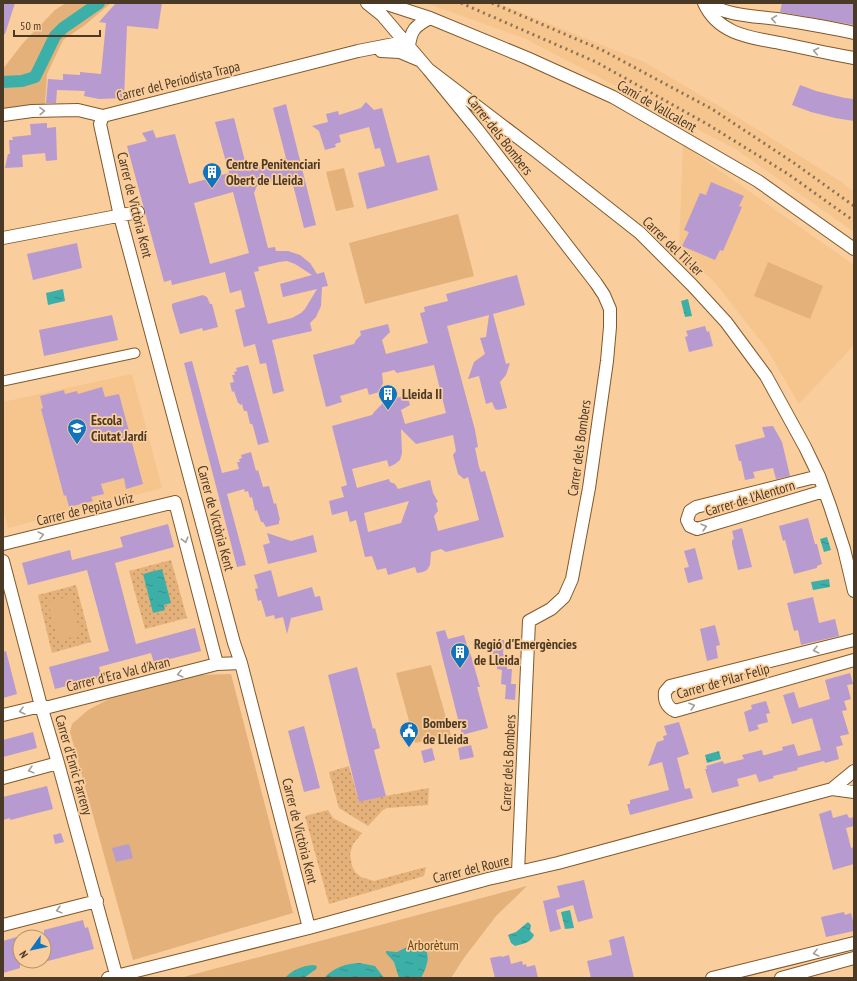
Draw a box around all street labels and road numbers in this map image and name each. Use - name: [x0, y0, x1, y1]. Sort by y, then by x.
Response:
- street label: Carrer del Periodista Trapa: [114, 57, 242, 105]
- street label: Camí de Vallcalent: [614, 76, 700, 136]
- street label: Carrer dels Bombers: [463, 91, 537, 179]
- street label: Carrer de Victòria Kent: [113, 150, 157, 260]
- street label: Carrer del Til·ler: [639, 212, 708, 280]
- street label: Carrer dels Bombers: [563, 398, 595, 497]
- street label: Carrer de Victòria Kent: [193, 463, 239, 573]
- street label: Carrer de l'Alentorn: [703, 476, 797, 520]
- street label: Carrer de Pepita Uriz: [35, 488, 135, 530]
- street label: Carrer d'Era Val d'Aran: [64, 652, 172, 696]
- street label: Carrer de Pilar Felip: [674, 659, 772, 703]
- street label: Carrer d'Enric Farreny: [51, 713, 97, 818]
- street label: Carrer dels Bombers: [496, 714, 520, 812]
- street label: Carrer de Victòria Kent: [278, 776, 322, 886]
- street label: Carrer del Roure: [431, 851, 511, 887]

